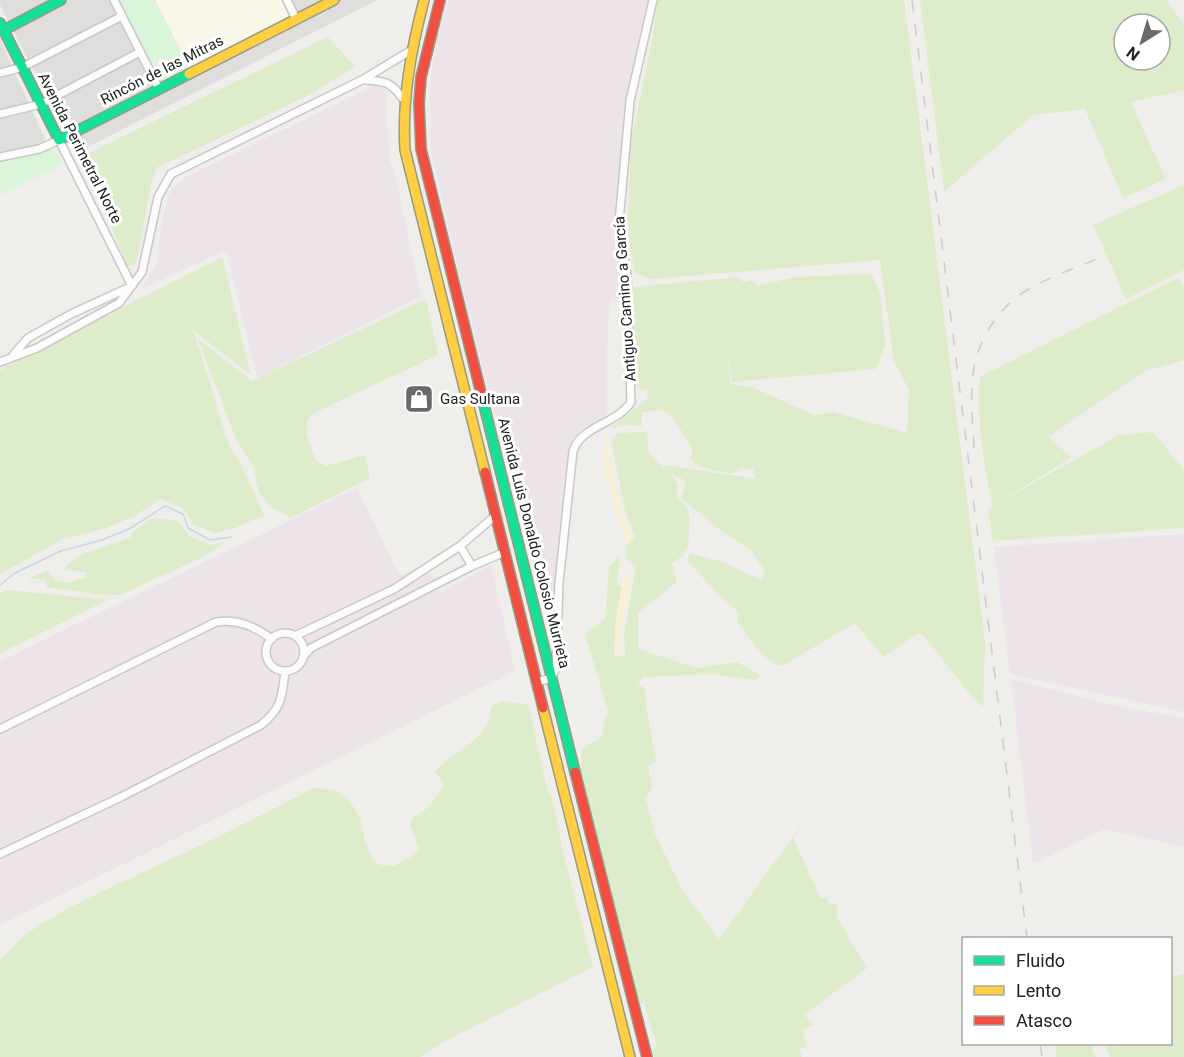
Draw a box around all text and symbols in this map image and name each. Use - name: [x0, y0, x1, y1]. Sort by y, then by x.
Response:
- north arrow: [1112, 12, 1172, 72]
- street label: Rincón de las Mitras: [98, 31, 226, 109]
- text: N: [1123, 43, 1144, 65]
- street label: Avenida Perimetral Norte: [34, 70, 126, 226]
- street label: Antiguo Camino a García: [610, 216, 640, 382]
- shop icon: Gas Sultana: [403, 383, 435, 415]
- place label: Gas Sultana: [440, 390, 520, 408]
- street label: Avenida Luis Donaldo Colosio Murrieta: [494, 416, 574, 670]
- legend: [962, 937, 1172, 1045]
- text: Fluido: [1016, 950, 1065, 971]
- text: Lento: [1016, 980, 1061, 1001]
- text: Atasco: [1016, 1010, 1072, 1031]

